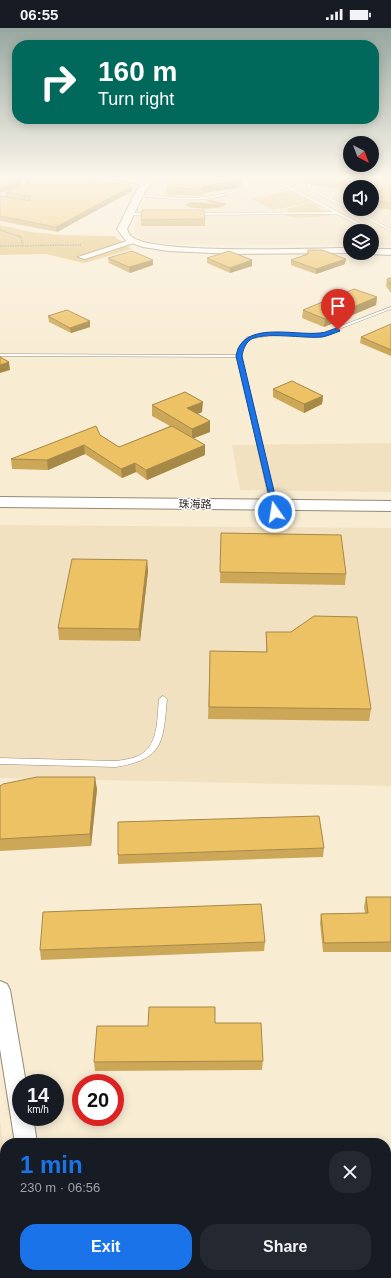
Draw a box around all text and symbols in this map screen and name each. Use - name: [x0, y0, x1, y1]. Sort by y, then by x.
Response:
- text: 06:55: [20, 6, 58, 23]
- icon: right: [32, 56, 84, 108]
- text: 160 m: [98, 56, 177, 87]
- text: Turn right: [98, 89, 174, 109]
- north arrow: [343, 136, 379, 172]
- map controls: [343, 136, 379, 260]
- button: sound: [343, 180, 379, 216]
- button: layers: [343, 224, 379, 260]
- pin: [321, 289, 355, 330]
- icon: arrive: [327, 295, 349, 317]
- position arrow: [254, 491, 296, 533]
- street label: 珠海路: [178, 498, 212, 510]
- speed limit sign: 20: [72, 1074, 124, 1126]
- text: 14: [27, 1084, 49, 1106]
- text: km/h: [27, 1104, 49, 1115]
- text: 1 min: [20, 1151, 83, 1178]
- button: close: [329, 1151, 371, 1193]
- text: 230 m · 06:56: [20, 1180, 100, 1195]
- button: Exit: [20, 1224, 192, 1270]
- button: Share: [200, 1224, 371, 1270]

